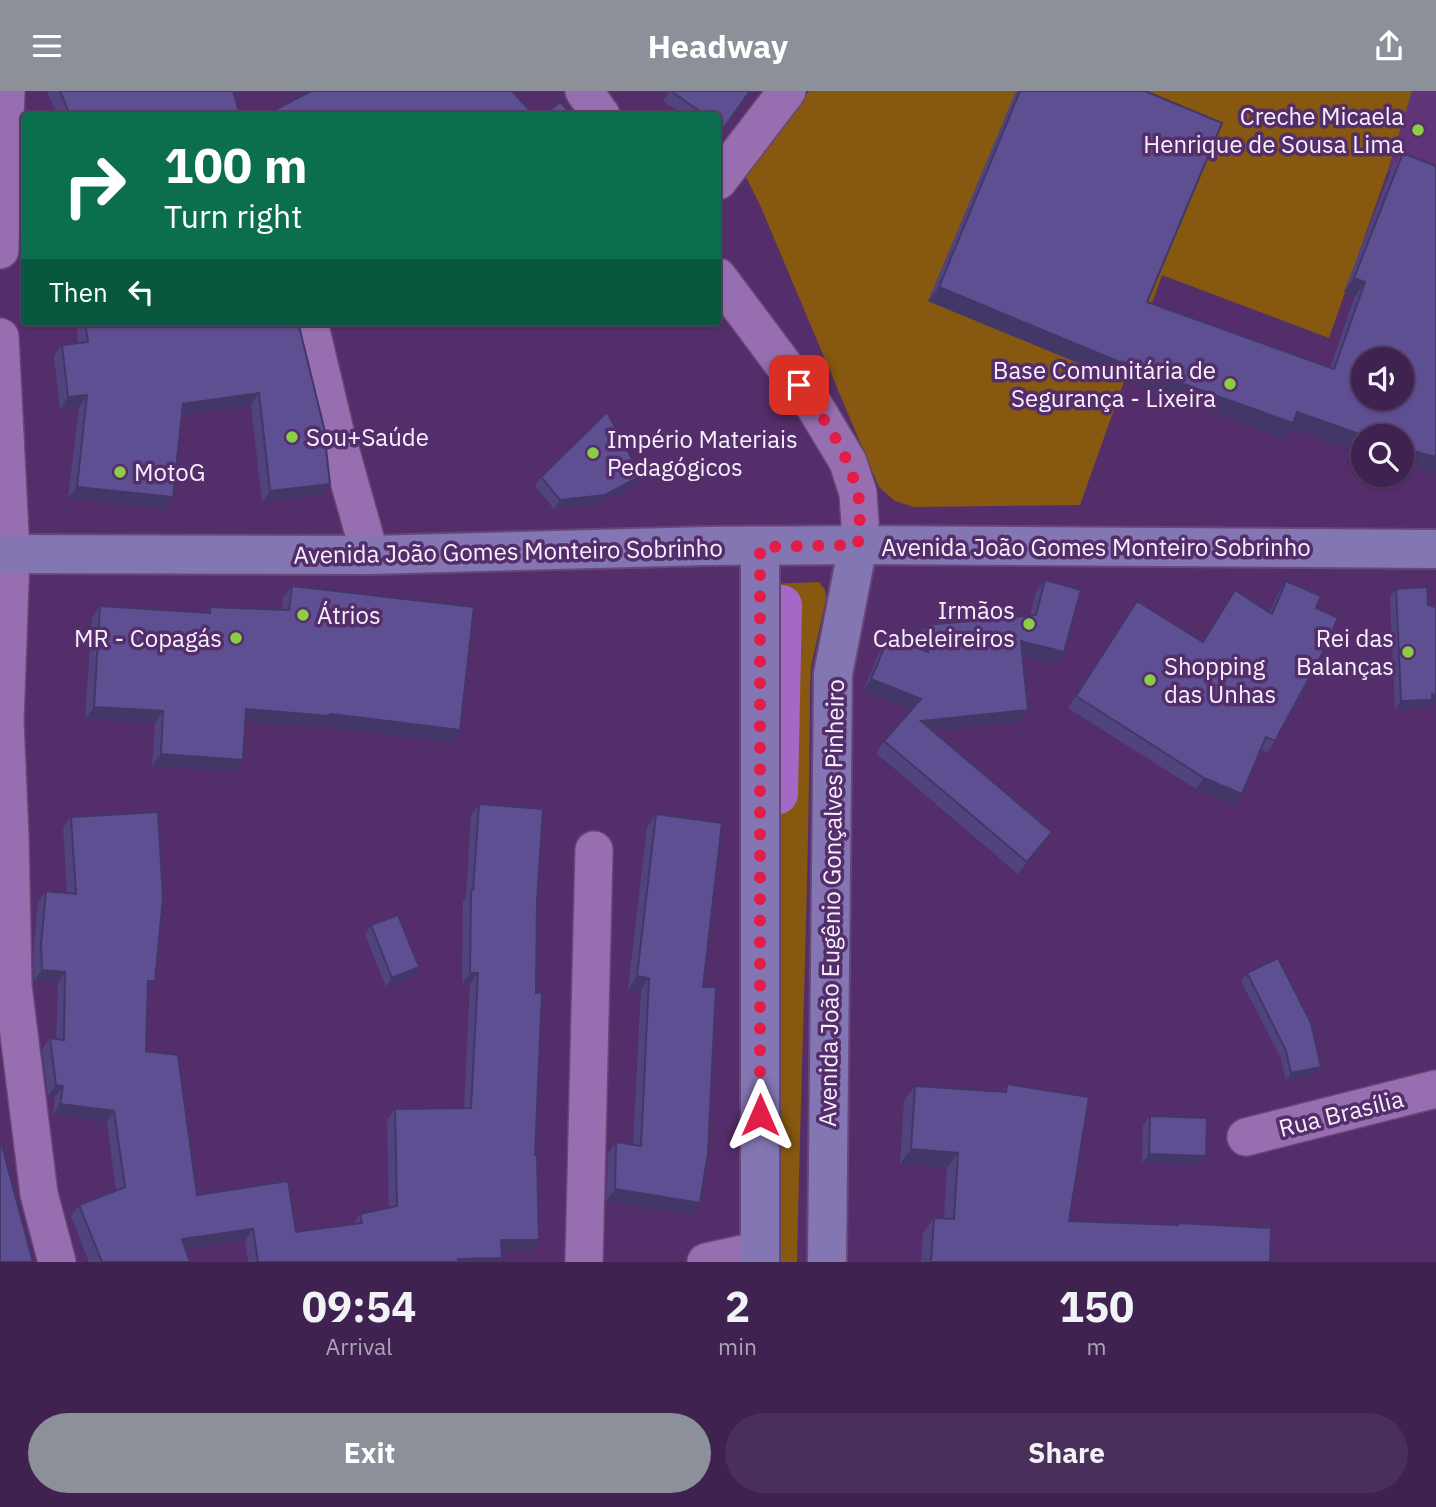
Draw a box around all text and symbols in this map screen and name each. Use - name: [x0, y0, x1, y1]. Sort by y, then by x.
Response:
- text: Headway: [648, 25, 788, 67]
- icon: menu: [28, 27, 66, 65]
- icon: share: [1370, 27, 1408, 65]
- place label: Creche Micaela Henrique de Sousa Lima: [1143, 100, 1404, 160]
- marker: Creche Micaela Henrique de Sousa Lima: [1410, 122, 1426, 138]
- text: 100 m: [164, 133, 308, 196]
- icon: right: [49, 140, 140, 231]
- text: Turn right: [164, 195, 302, 237]
- icon: left: [122, 273, 160, 311]
- text: Then: [49, 275, 108, 309]
- map controls: [1351, 347, 1414, 487]
- button: sound: [1351, 347, 1414, 410]
- place label: Base Comunitária de Segurança - Lixeira: [993, 354, 1216, 414]
- pin: [769, 355, 829, 415]
- icon: arrive: [780, 366, 818, 404]
- marker: Base Comunitária de Segurança - Lixeira: [1222, 376, 1238, 392]
- place label: Sou+Saúde: [306, 421, 429, 453]
- place label: Império Materiais Pedagógicos: [607, 423, 798, 483]
- button: search: [1351, 424, 1414, 487]
- marker: Sou+Saúde: [284, 429, 300, 445]
- marker: Império Materiais Pedagógicos: [585, 445, 601, 461]
- place label: MotoG: [134, 456, 205, 488]
- marker: MotoG: [112, 464, 128, 480]
- street label: Avenida João Gomes Monteiro Sobrinho: [293, 531, 723, 571]
- street label: Avenida João Gomes Monteiro Sobrinho: [881, 531, 1311, 563]
- place label: Irmãos Cabeleireiros: [873, 594, 1015, 654]
- place label: Átrios: [317, 599, 381, 631]
- marker: Átrios: [295, 607, 311, 623]
- marker: Irmãos Cabeleireiros: [1021, 616, 1037, 632]
- place label: MR - Copagás: [74, 622, 222, 654]
- place label: Rei das Balanças: [1296, 622, 1394, 682]
- marker: MR - Copagás: [228, 630, 244, 646]
- marker: Rei das Balanças: [1400, 644, 1416, 660]
- place label: Shopping das Unhas: [1164, 650, 1276, 710]
- marker: Shopping das Unhas: [1142, 672, 1158, 688]
- street label: Avenida João Eugênio Gonçalves Pinheiro: [811, 679, 851, 1127]
- position arrow: [723, 1078, 797, 1152]
- street label: Rua Brasília: [1275, 1082, 1407, 1144]
- text: 09:54: [302, 1279, 416, 1334]
- text: 2: [725, 1279, 750, 1334]
- text: 150: [1059, 1279, 1134, 1334]
- text: Arrival: [326, 1331, 393, 1361]
- text: min: [718, 1331, 757, 1361]
- text: m: [1086, 1331, 1107, 1361]
- button: Exit: [28, 1413, 711, 1493]
- button: Share: [725, 1413, 1408, 1493]

